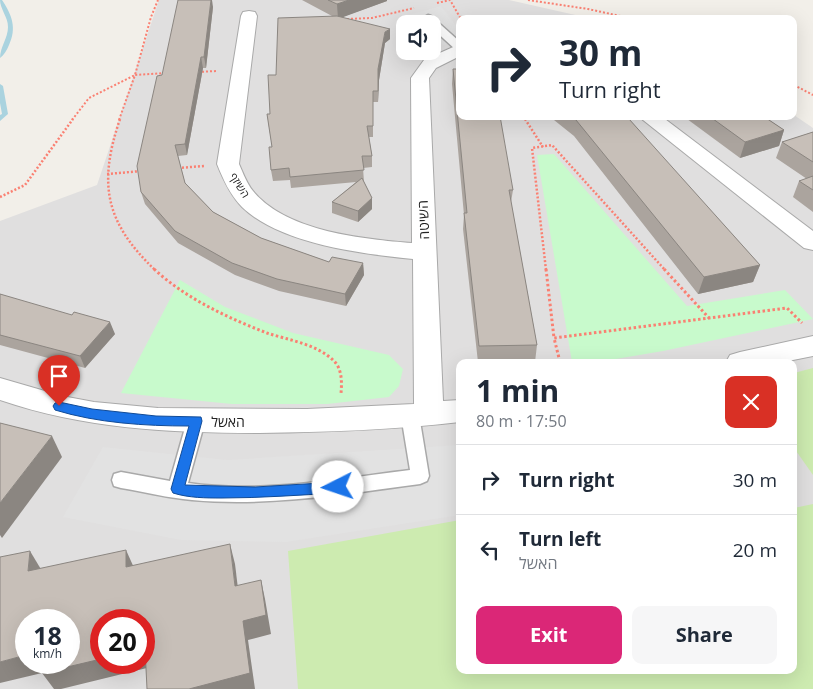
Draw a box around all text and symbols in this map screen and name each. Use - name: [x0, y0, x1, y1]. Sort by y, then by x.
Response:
- map controls: [396, 15, 441, 60]
- button: sound: [396, 15, 441, 60]
- text: 30 m: [559, 29, 642, 76]
- icon: right: [476, 35, 541, 100]
- text: Turn right: [559, 74, 661, 104]
- street label: השיזף: [226, 170, 254, 200]
- street label: השיטה: [413, 200, 433, 240]
- pin: [38, 355, 80, 406]
- icon: arrive: [45, 362, 73, 390]
- text: 1 min: [476, 370, 559, 411]
- button: close: [725, 376, 777, 428]
- text: 80 m · 17:50: [476, 410, 567, 432]
- street label: האשל: [211, 412, 245, 431]
- position arrow: [311, 460, 363, 512]
- icon: right: [476, 466, 504, 494]
- text: Turn right: [519, 467, 614, 493]
- text: 30 m: [733, 467, 777, 493]
- text: Turn left: [519, 526, 601, 552]
- icon: left: [476, 536, 504, 564]
- text: 20 m: [733, 537, 777, 563]
- text: האשל: [519, 552, 558, 574]
- button: Exit: [476, 606, 622, 664]
- button: Share: [632, 606, 777, 664]
- speed limit sign: 20: [90, 609, 155, 674]
- text: 18: [33, 618, 62, 652]
- text: km/h: [33, 645, 62, 662]

